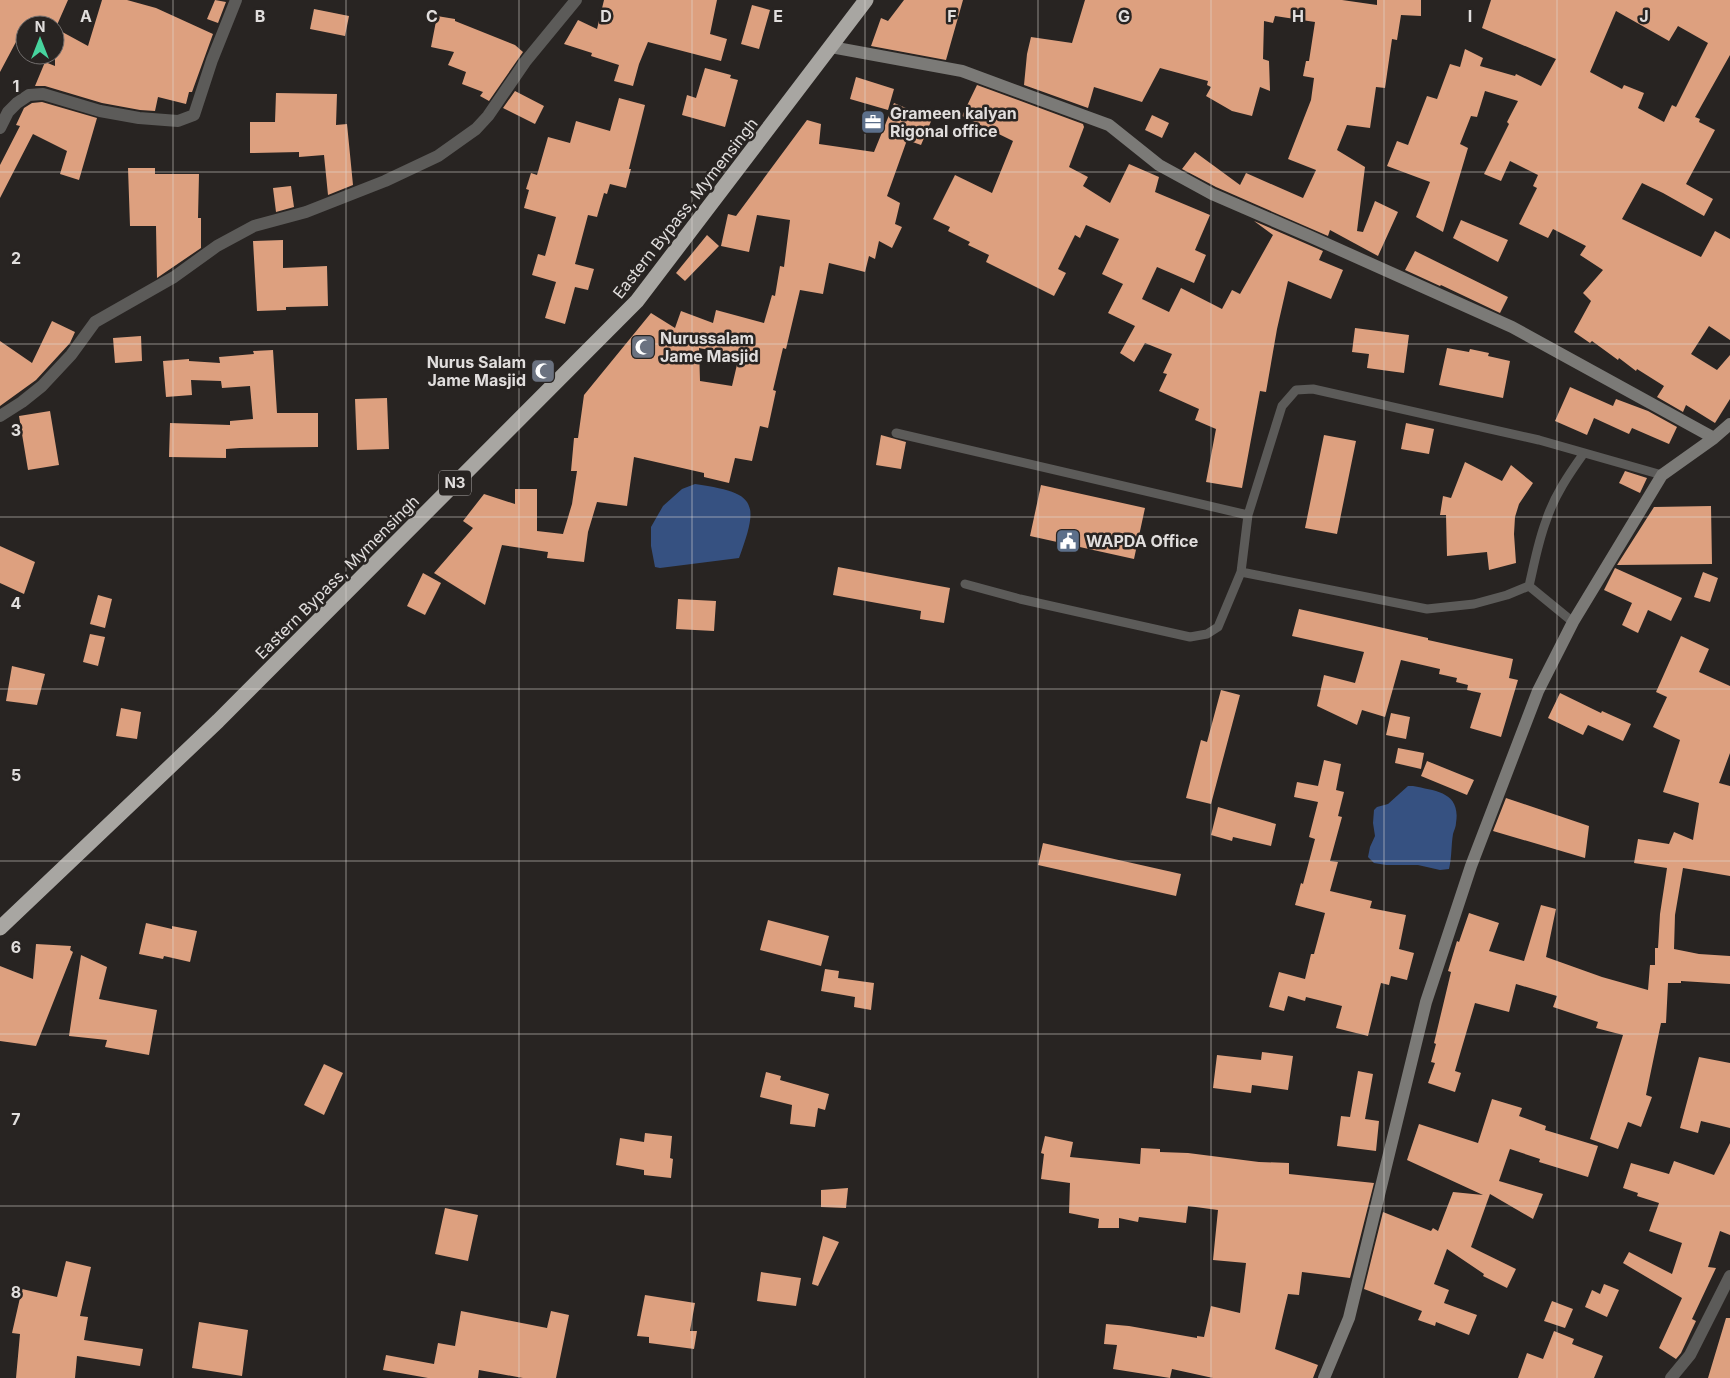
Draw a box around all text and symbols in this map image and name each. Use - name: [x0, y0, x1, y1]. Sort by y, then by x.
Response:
- text: A: [80, 6, 92, 26]
- text: B: [255, 6, 265, 26]
- text: C: [426, 6, 438, 26]
- text: D: [600, 6, 612, 26]
- text: E: [773, 6, 783, 26]
- text: F: [947, 6, 957, 26]
- text: G: [1118, 6, 1130, 26]
- text: H: [1292, 6, 1304, 26]
- text: I: [1468, 6, 1472, 26]
- text: J: [1639, 6, 1649, 26]
- north arrow: [15, 15, 65, 65]
- text: N: [35, 18, 45, 35]
- text: 1: [13, 76, 19, 96]
- place label: Grameen kalyan Rigonal office: [890, 103, 1017, 141]
- office icon: Grameen kalyan Rigonal office: [860, 109, 886, 135]
- street label: Eastern Bypass, Mymensingh: [608, 114, 762, 302]
- text: 2: [11, 248, 21, 268]
- place label: Nurussalam Jame Masjid: [660, 328, 758, 366]
- mosque icon: Nurussalam Jame Masjid: [630, 334, 656, 360]
- place label: Nurus Salam Jame Masjid: [427, 352, 526, 390]
- mosque icon: Nurus Salam Jame Masjid: [530, 358, 556, 384]
- text: 3: [11, 420, 21, 440]
- road number: N3: [439, 470, 471, 496]
- street label: Eastern Bypass, Mymensingh: [251, 491, 423, 663]
- public building icon: WAPDA Office: [1055, 528, 1081, 554]
- place label: WAPDA Office: [1086, 531, 1198, 551]
- text: 4: [11, 593, 22, 613]
- text: 5: [11, 765, 21, 785]
- text: 6: [11, 937, 21, 957]
- text: 7: [11, 1109, 21, 1129]
- text: 8: [11, 1282, 21, 1302]

